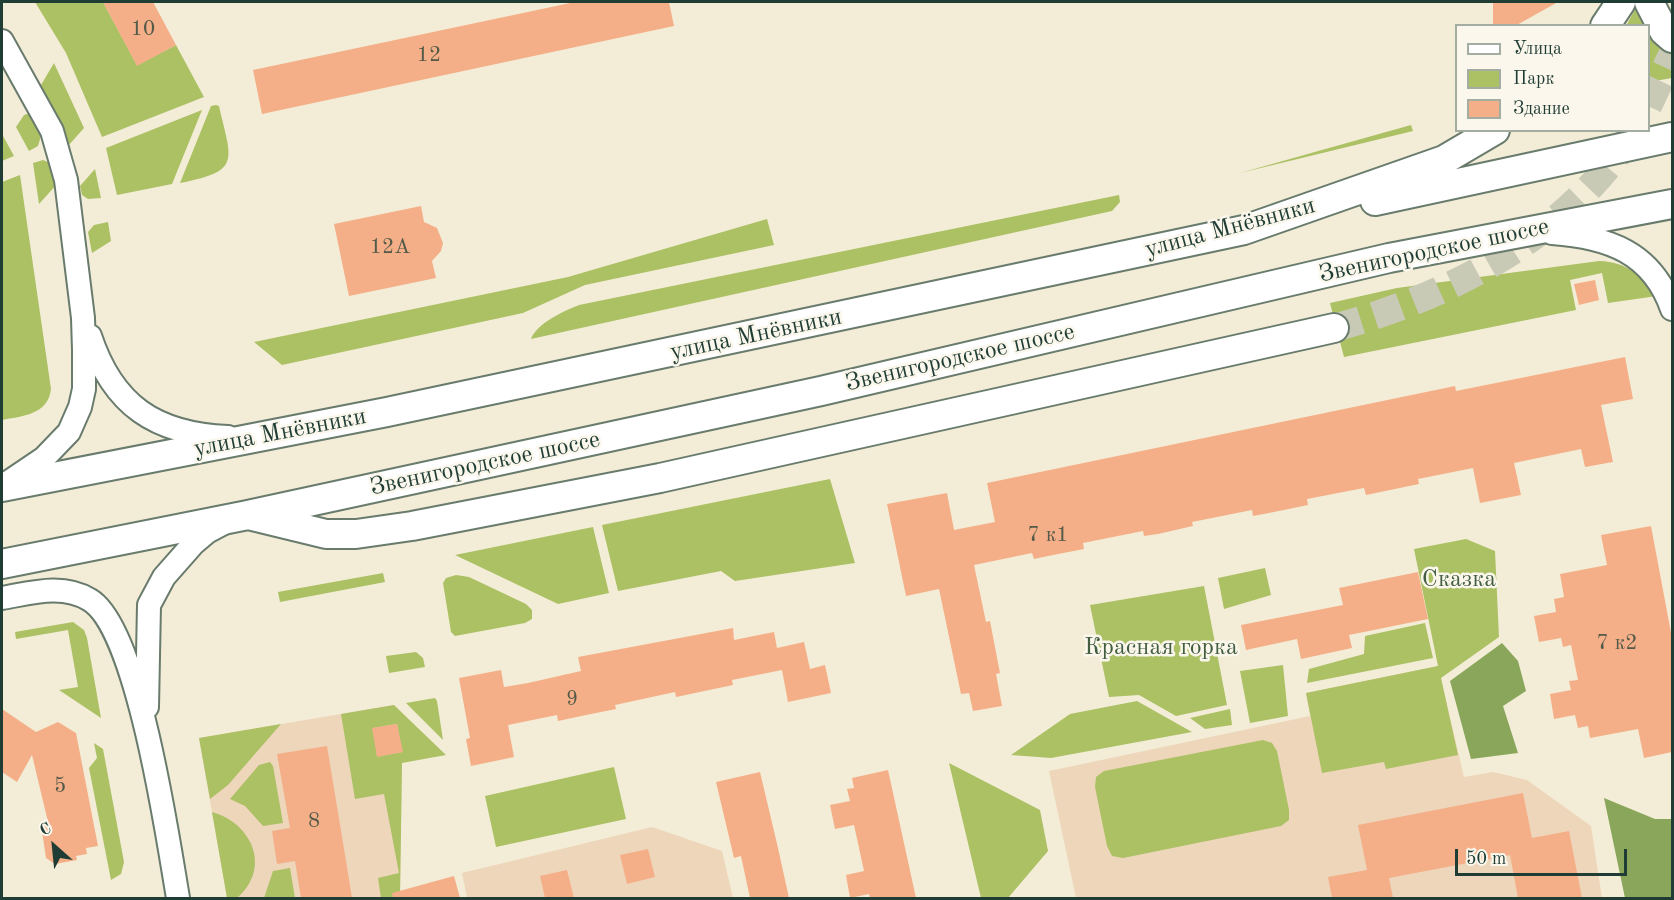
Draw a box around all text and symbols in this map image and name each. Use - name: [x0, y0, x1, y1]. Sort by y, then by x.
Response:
- house number: 10: [131, 16, 155, 42]
- legend: [1455, 24, 1650, 132]
- text: Улица: [1513, 40, 1562, 58]
- house number: 12: [417, 42, 441, 68]
- text: Парк: [1513, 70, 1554, 88]
- text: Здание: [1513, 100, 1570, 118]
- street label: улица Мнёвники: [1142, 191, 1318, 265]
- street label: Звенигородское шоссе: [1316, 213, 1552, 289]
- house number: 12А: [370, 234, 410, 260]
- street label: улица Мнёвники: [667, 303, 845, 367]
- street label: Звенигородское шоссе: [843, 318, 1077, 398]
- street label: улица Мнёвники: [191, 402, 369, 464]
- street label: Звенигородское шоссе: [367, 426, 603, 502]
- house number: 7 к1: [1028, 522, 1068, 548]
- park label: Сказка: [1422, 566, 1496, 594]
- house number: 7 к2: [1597, 630, 1637, 656]
- park label: Красная горка: [1084, 634, 1238, 662]
- house number: 9: [566, 686, 578, 712]
- house number: 5: [54, 773, 66, 799]
- house number: 8: [308, 808, 320, 834]
- north arrow: [24, 816, 84, 876]
- text: С: [37, 820, 54, 839]
- scale bar: [1458, 837, 1630, 875]
- text: 50 m: [1466, 850, 1506, 868]

